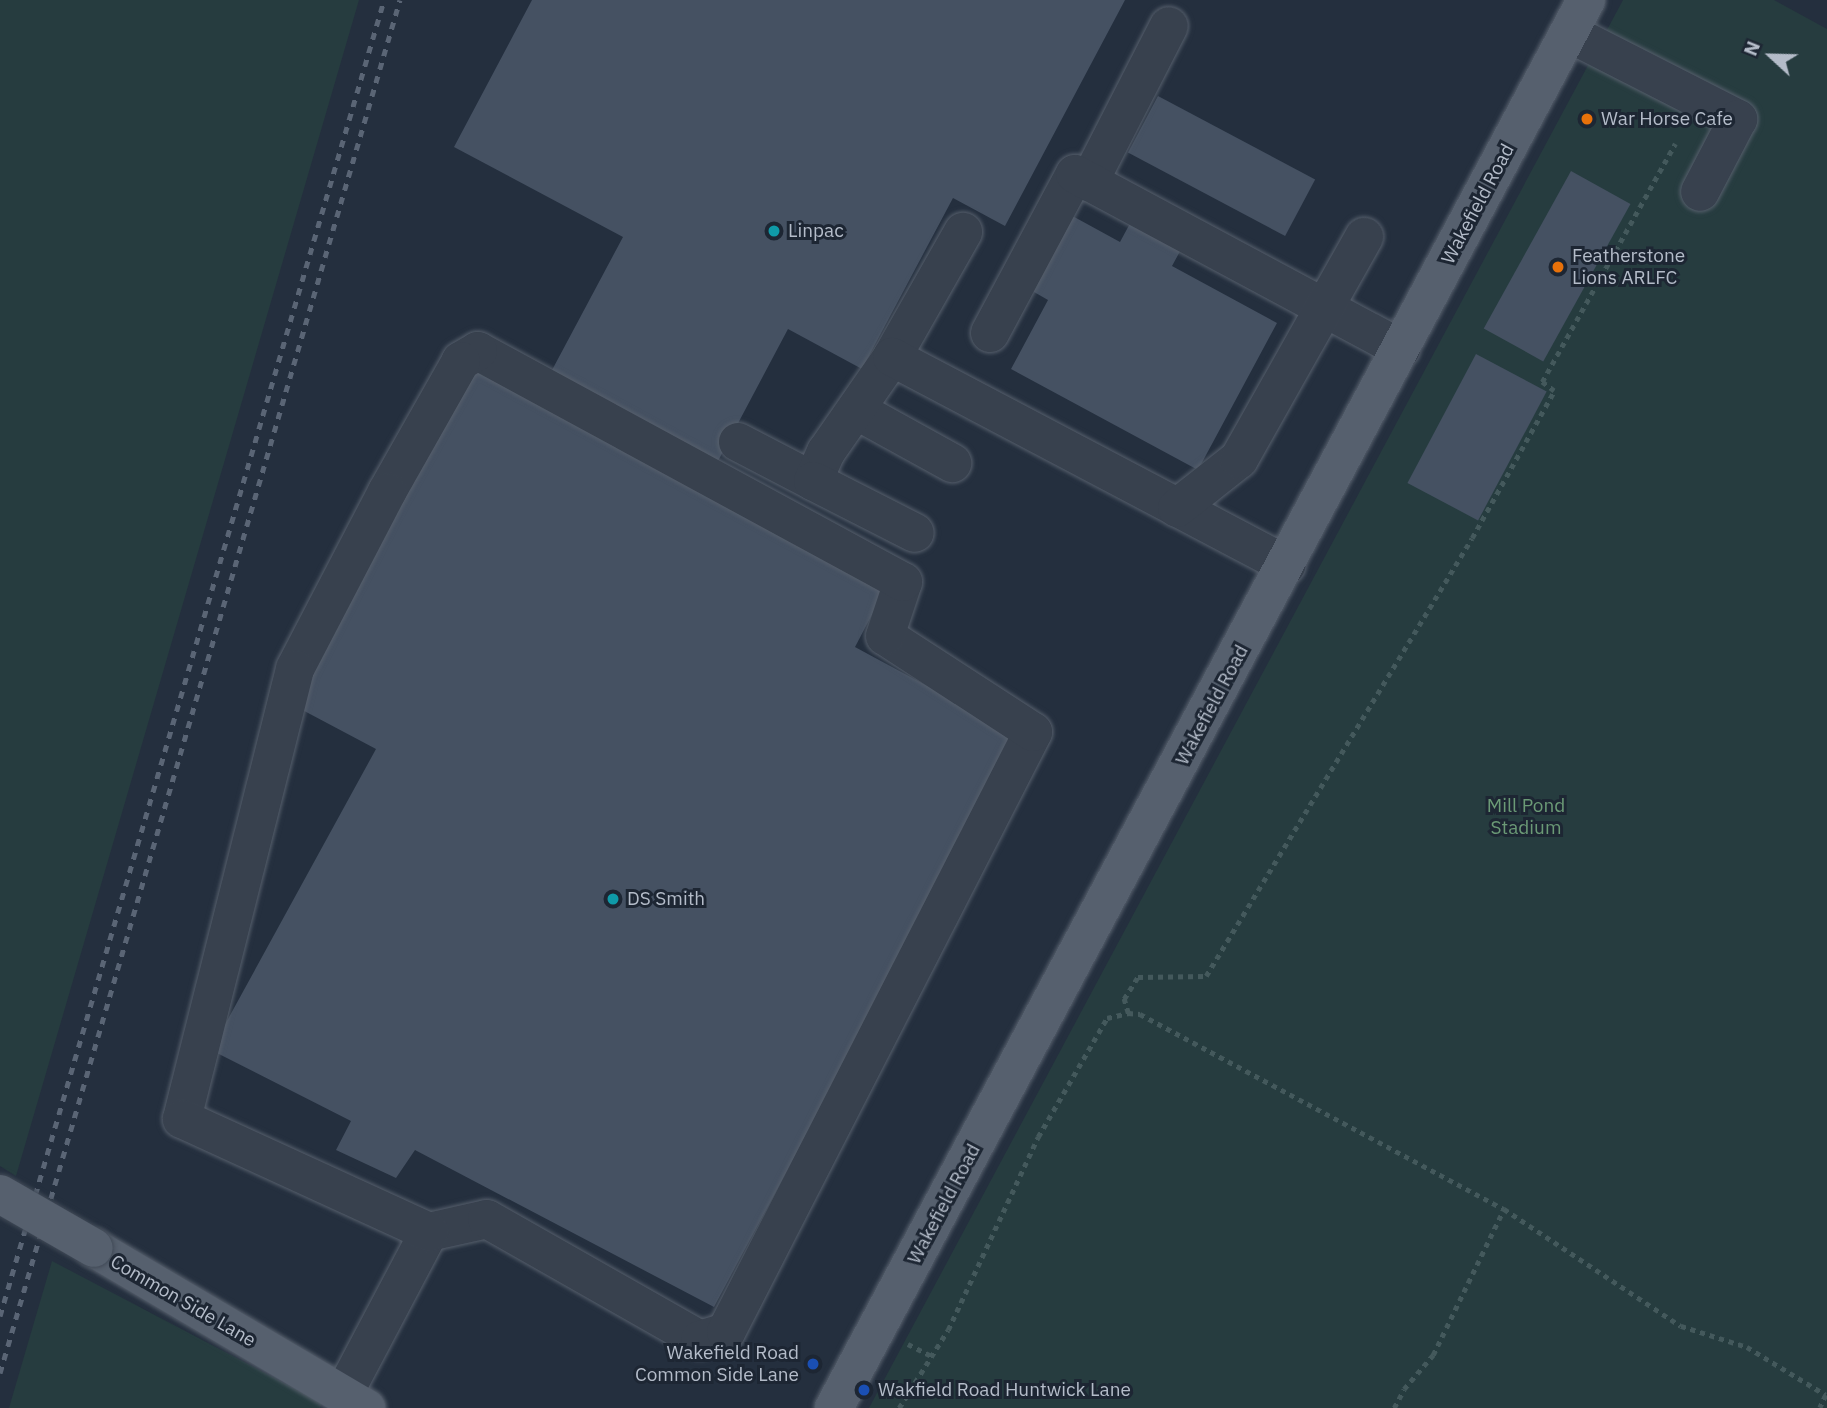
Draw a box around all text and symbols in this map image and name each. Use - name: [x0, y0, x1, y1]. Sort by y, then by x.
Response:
- north arrow: [1736, 21, 1806, 91]
- text: N: [1738, 37, 1765, 59]
- place label: War Horse Cafe: [1601, 108, 1733, 130]
- marker: War Horse Cafe: [1579, 111, 1595, 127]
- street label: Wakefield Road: [1437, 140, 1519, 268]
- place label: Linpac: [788, 220, 844, 242]
- marker: Linpac: [766, 223, 782, 239]
- place label: Featherstone Lions ARLFC: [1572, 245, 1685, 289]
- marker: Featherstone Lions ARLFC: [1550, 259, 1566, 275]
- street label: Wakefield Road: [1171, 641, 1253, 769]
- park label: Mill Pond Stadium: [1487, 795, 1565, 839]
- place label: DS Smith: [627, 888, 705, 910]
- marker: DS Smith: [605, 891, 621, 907]
- street label: Wakefield Road: [903, 1140, 985, 1268]
- street label: Common Side Lane: [106, 1250, 260, 1352]
- place label: Wakefield Road Common Side Lane: [635, 1342, 799, 1386]
- marker: Wakefield Road Common Side Lane: [805, 1356, 821, 1372]
- place label: Wakfield Road Huntwick Lane: [878, 1379, 1131, 1401]
- marker: Wakfield Road Huntwick Lane: [856, 1382, 872, 1398]

